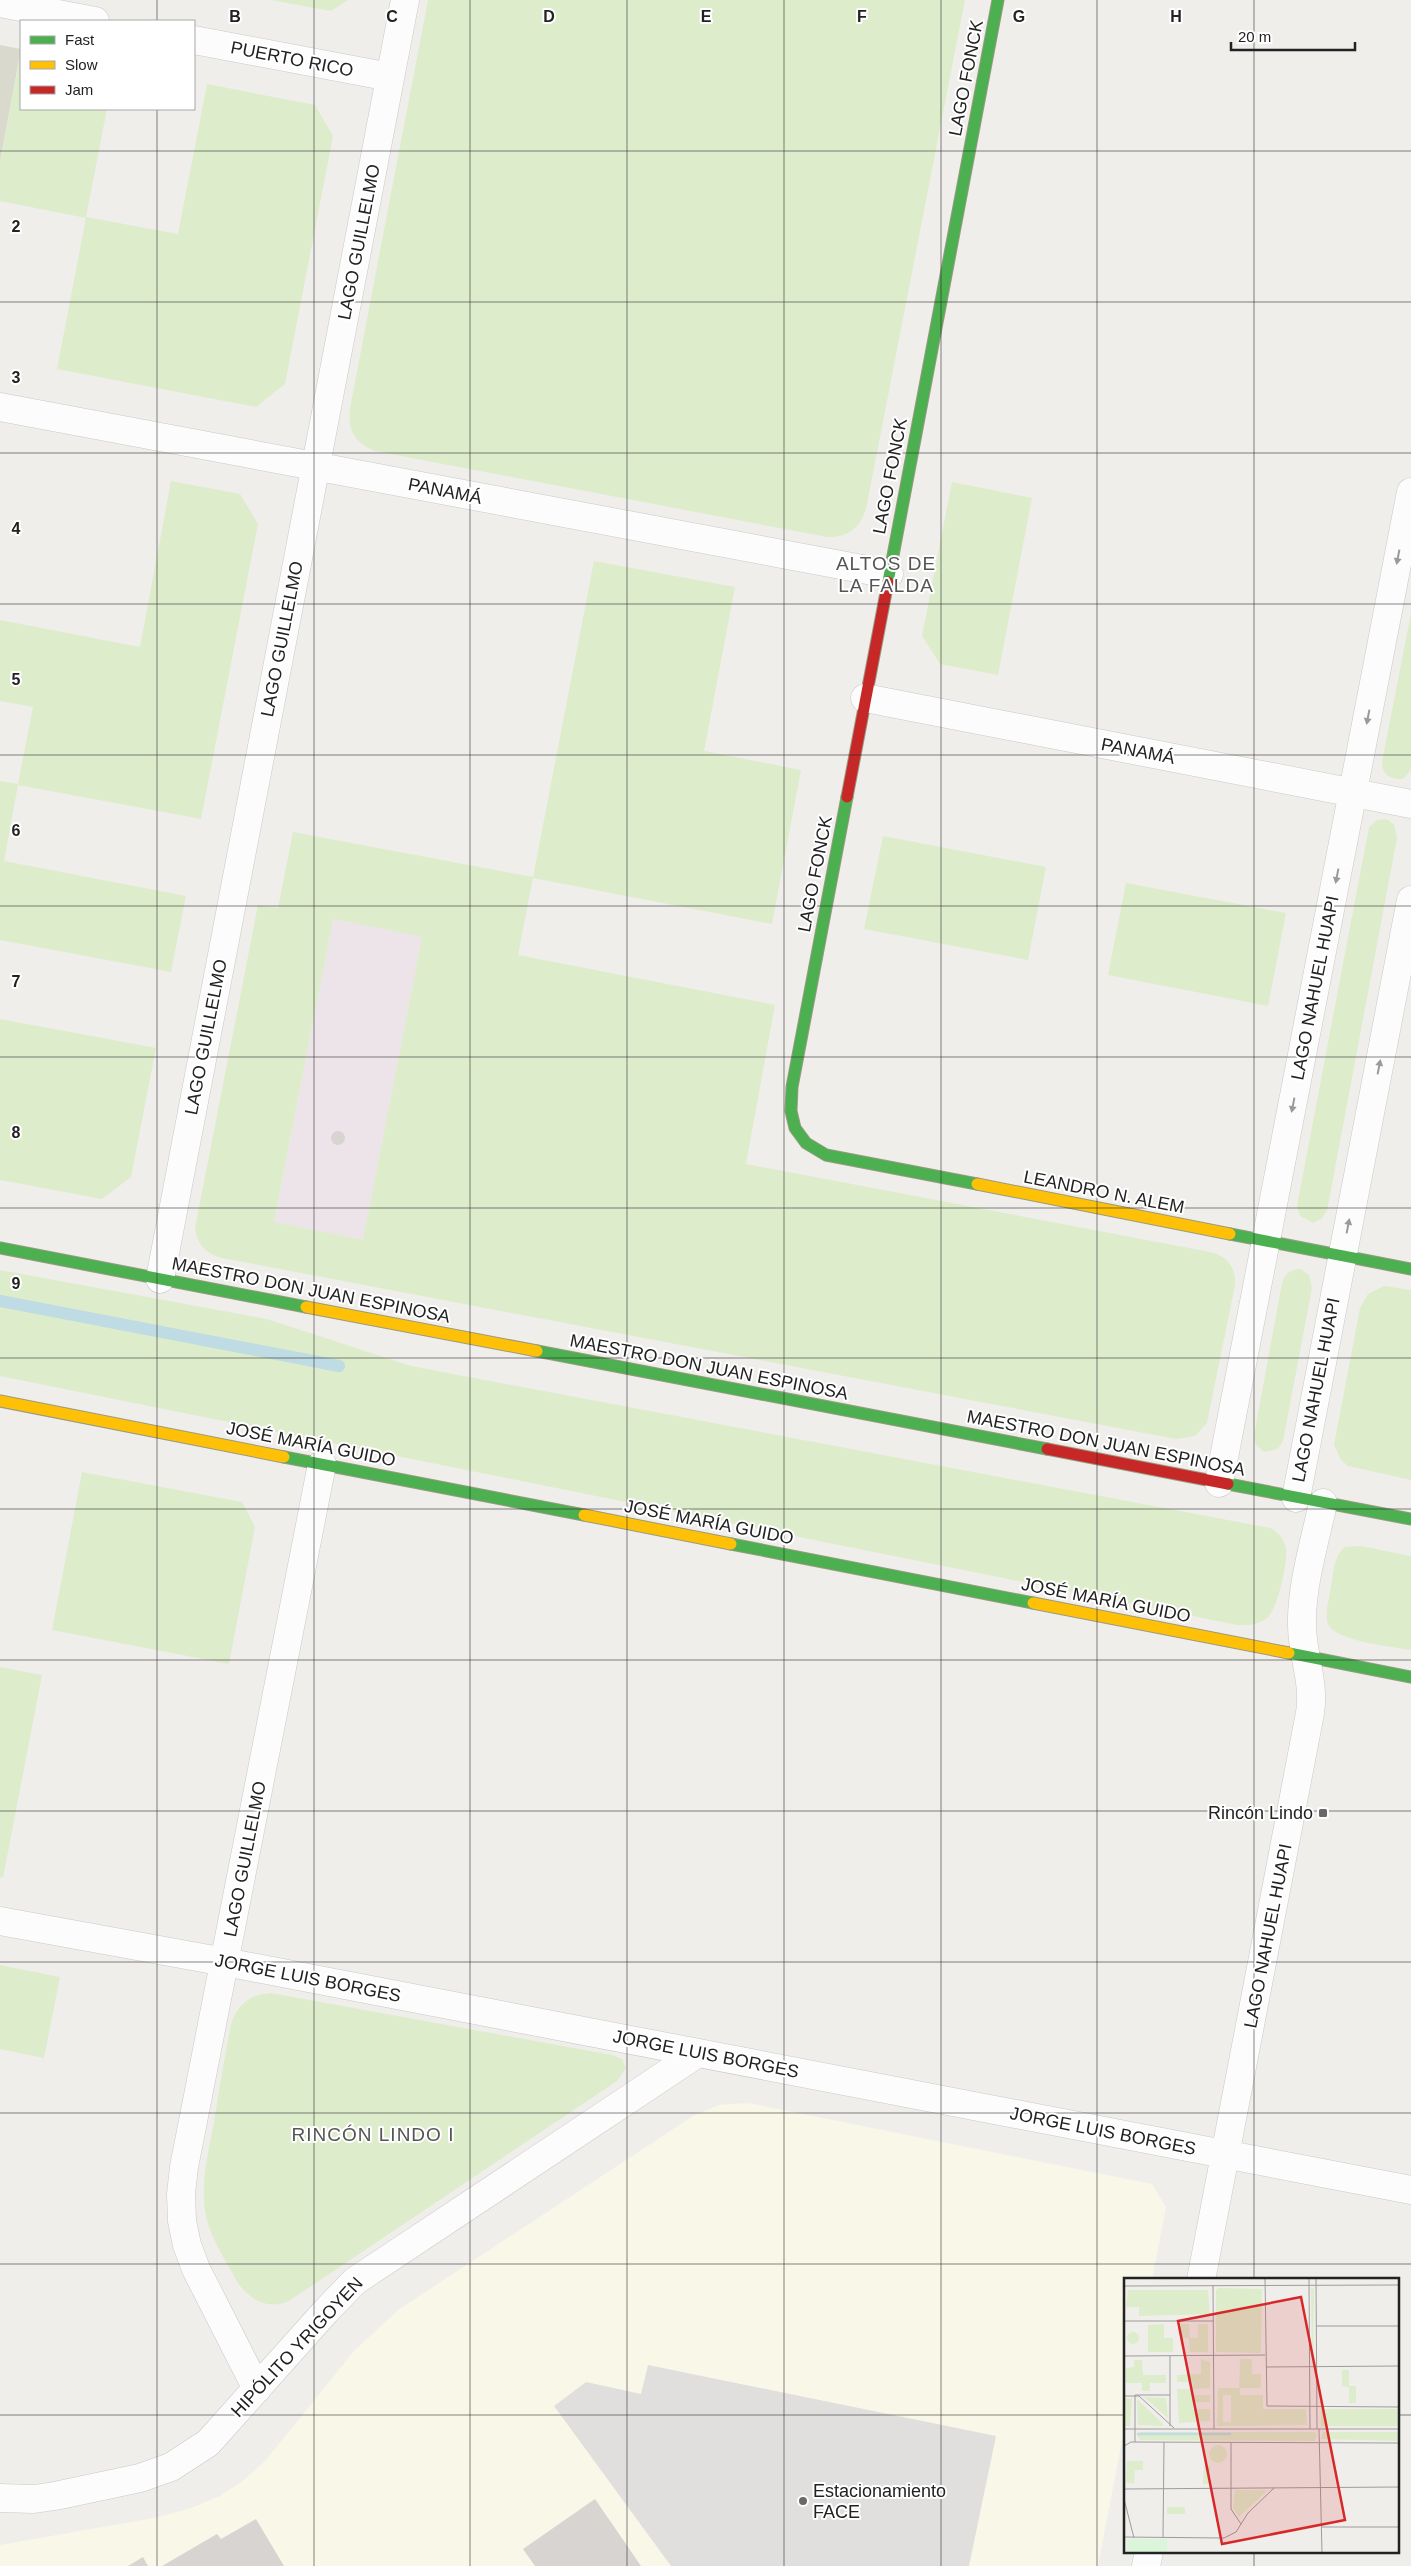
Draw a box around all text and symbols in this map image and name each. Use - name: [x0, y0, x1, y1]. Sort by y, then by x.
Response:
- text: B: [229, 8, 241, 25]
- text: C: [386, 8, 398, 25]
- text: D: [543, 8, 555, 25]
- text: E: [701, 8, 712, 25]
- text: F: [857, 8, 867, 25]
- text: G: [1013, 8, 1025, 25]
- text: H: [1170, 8, 1182, 25]
- street label: LAGO FONCK: [945, 18, 987, 138]
- legend: [20, 20, 195, 110]
- scale bar: [1231, 20, 1355, 52]
- text: 20 m: [1238, 28, 1271, 45]
- text: Fast: [65, 31, 95, 48]
- street label: PUERTO RICO: [229, 37, 355, 81]
- text: Slow: [65, 56, 98, 73]
- text: Jam: [65, 81, 93, 98]
- street label: LAGO GUILLELMO: [334, 163, 384, 321]
- text: 2: [12, 218, 21, 235]
- text: 3: [12, 369, 21, 386]
- street label: LAGO FONCK: [869, 416, 911, 536]
- street label: PANAMÁ: [406, 474, 484, 508]
- text: 4: [12, 520, 21, 537]
- one-way arrow: [1394, 550, 1402, 566]
- district label: ALTOS DE LA FALDA: [836, 553, 936, 596]
- street label: LAGO GUILLELMO: [257, 560, 307, 718]
- text: 5: [12, 671, 21, 688]
- one-way arrow: [1363, 709, 1371, 725]
- street label: PANAMÁ: [1099, 734, 1177, 768]
- street label: LAGO FONCK: [794, 814, 836, 934]
- text: 6: [12, 822, 21, 839]
- one-way arrow: [1332, 869, 1340, 885]
- street label: LAGO NAHUEL HUAPI: [1287, 894, 1343, 1082]
- street label: LAGO GUILLELMO: [181, 958, 231, 1116]
- text: 7: [12, 973, 21, 990]
- one-way arrow: [1375, 1058, 1383, 1074]
- one-way arrow: [1288, 1097, 1296, 1113]
- text: 8: [12, 1124, 21, 1141]
- street label: LEANDRO N. ALEM: [1022, 1167, 1186, 1217]
- one-way arrow: [1344, 1219, 1352, 1234]
- street label: MAESTRO DON JUAN ESPINOSA: [170, 1253, 452, 1327]
- text: 9: [12, 1275, 21, 1292]
- street label: LAGO NAHUEL HUAPI: [1288, 1296, 1344, 1484]
- street label: MAESTRO DON JUAN ESPINOSA: [568, 1330, 850, 1404]
- street label: MAESTRO DON JUAN ESPINOSA: [965, 1406, 1247, 1480]
- street label: JOSÉ MARÍA GUIDO: [225, 1418, 397, 1470]
- street label: JOSÉ MARÍA GUIDO: [623, 1496, 795, 1548]
- street label: JOSÉ MARÍA GUIDO: [1020, 1574, 1192, 1626]
- street label: LAGO GUILLELMO: [220, 1780, 270, 1938]
- place label: Rincón Lindo: [1208, 1803, 1313, 1823]
- marker: Rincón Lindo: [1317, 1807, 1329, 1819]
- street label: LAGO NAHUEL HUAPI: [1240, 1842, 1296, 2030]
- street label: JORGE LUIS BORGES: [213, 1950, 403, 2006]
- street label: JORGE LUIS BORGES: [611, 2026, 801, 2082]
- street label: JORGE LUIS BORGES: [1008, 2103, 1198, 2159]
- district label: RINCÓN LINDO I: [292, 2124, 454, 2145]
- street label: HIPÓLITO YRIGOYEN: [226, 2272, 367, 2421]
- inset map: [1124, 2278, 1398, 2554]
- place label: Estacionamiento FACE: [813, 2481, 946, 2522]
- marker: Estacionamiento FACE: [797, 2495, 809, 2507]

